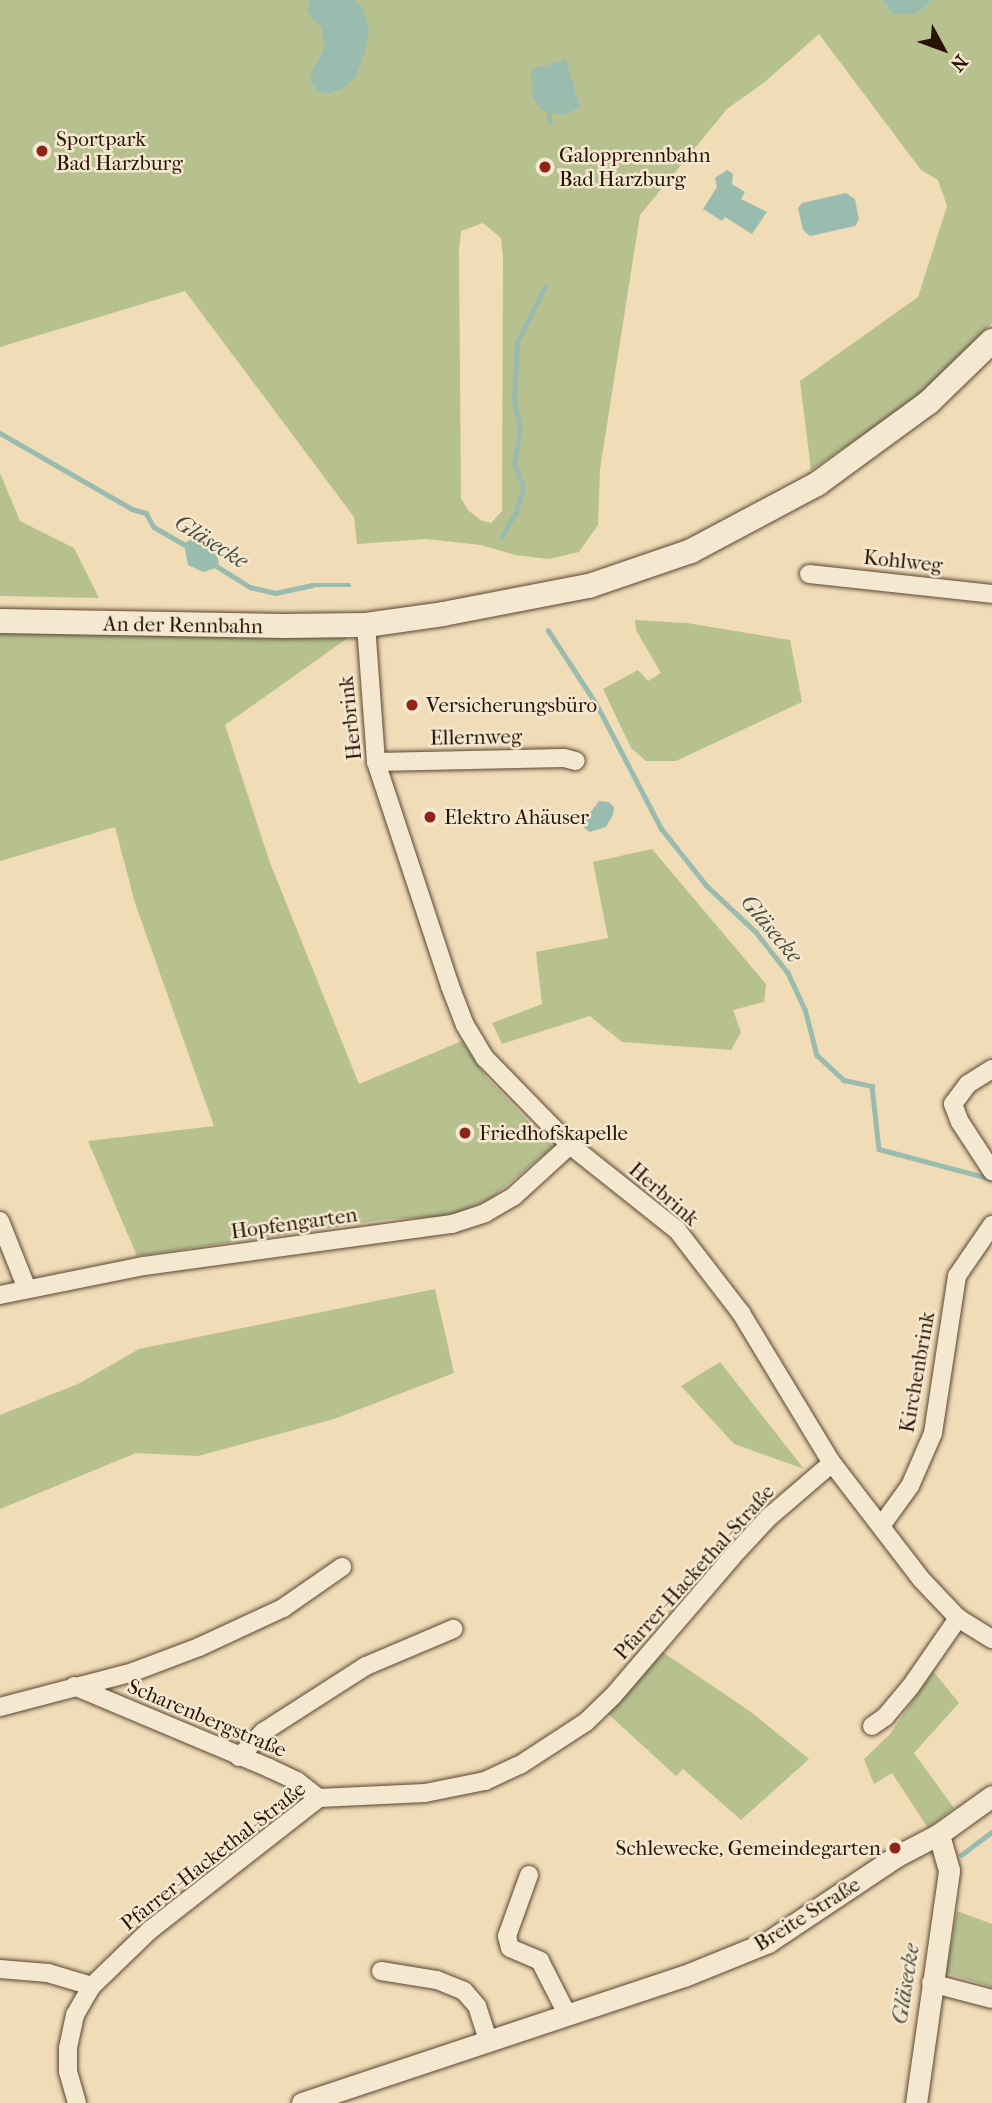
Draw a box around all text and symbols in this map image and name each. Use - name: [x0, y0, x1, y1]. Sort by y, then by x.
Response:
- north arrow: [908, 14, 978, 84]
- text: N: [946, 50, 972, 75]
- place label: Sportpark Bad Harzburg: [56, 126, 183, 176]
- place label: Galopprennbahn Bad Harzburg: [559, 142, 711, 192]
- marker: Sportpark Bad Harzburg: [34, 143, 50, 159]
- marker: Galopprennbahn Bad Harzburg: [537, 159, 553, 175]
- water label: Gläsecke: [169, 509, 253, 575]
- street label: Kohlweg: [862, 544, 944, 578]
- street label: An der Rennbahn: [103, 611, 263, 639]
- street label: Herbrink: [333, 675, 367, 761]
- place label: Versicherungsbüro: [426, 692, 597, 718]
- marker: Versicherungsbüro: [404, 697, 420, 713]
- street label: Ellernweg: [430, 724, 522, 750]
- place label: Elektro Ahäuser: [444, 804, 589, 830]
- marker: Elektro Ahäuser: [422, 809, 438, 825]
- water label: Gläsecke: [734, 889, 808, 969]
- place label: Friedhofskapelle: [479, 1120, 628, 1146]
- marker: Friedhofskapelle: [457, 1125, 473, 1141]
- street label: Herbrink: [624, 1157, 704, 1231]
- street label: Hopfengarten: [229, 1202, 359, 1244]
- street label: Kirchenbrink: [894, 1309, 940, 1435]
- street label: Pfarrer-Hackethal-Straße: [609, 1479, 779, 1665]
- street label: Scharenbergstraße: [124, 1673, 290, 1763]
- street label: Pfarrer-Hackethal-Straße: [116, 1776, 310, 1936]
- place label: Schlewecke, Gemeindegarten: [616, 1835, 881, 1861]
- marker: Schlewecke, Gemeindegarten: [887, 1840, 903, 1856]
- street label: Breite Straße: [749, 1871, 865, 1957]
- water label: Gläsecke: [886, 1942, 926, 2026]

